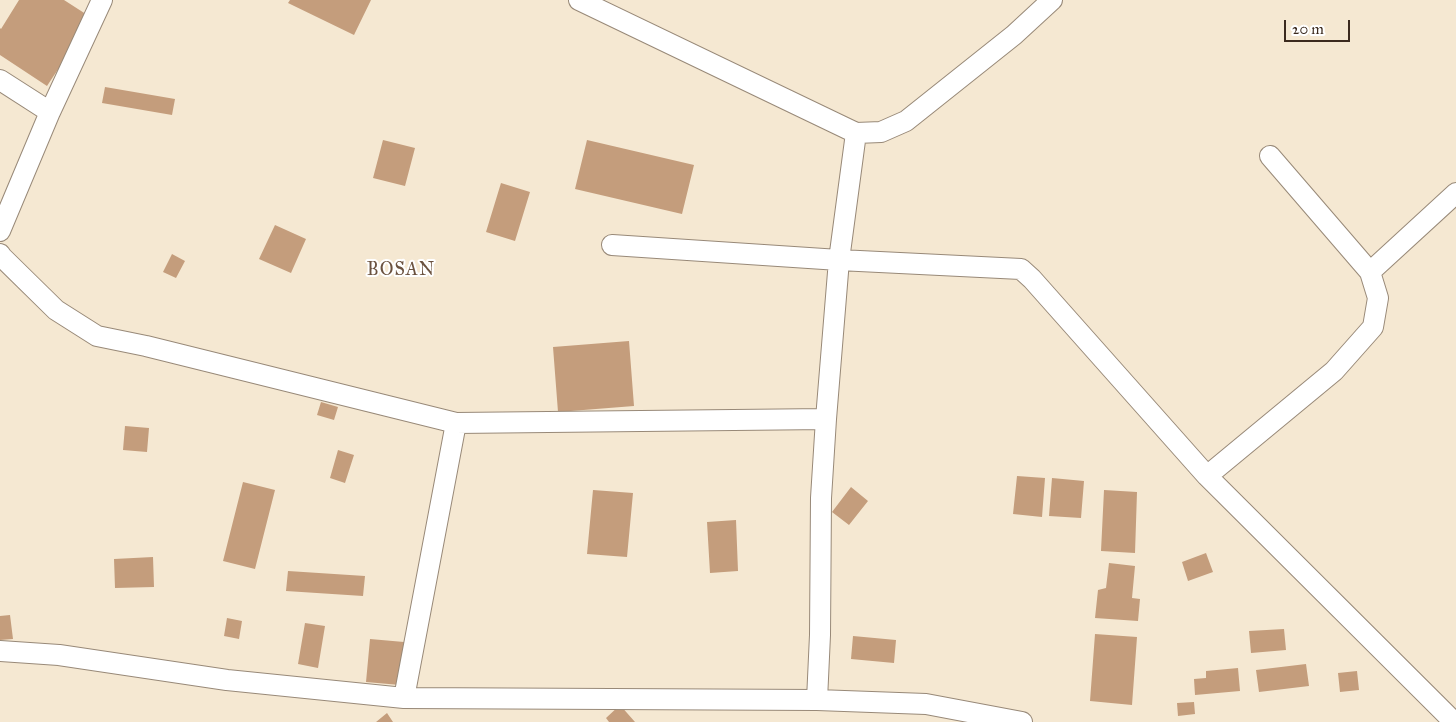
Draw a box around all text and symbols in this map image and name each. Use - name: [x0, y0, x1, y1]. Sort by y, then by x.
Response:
- scale bar: [1286, 10, 1352, 42]
- text: 20 m: [1292, 20, 1324, 38]
- district label: BOSAN: [366, 260, 436, 282]

